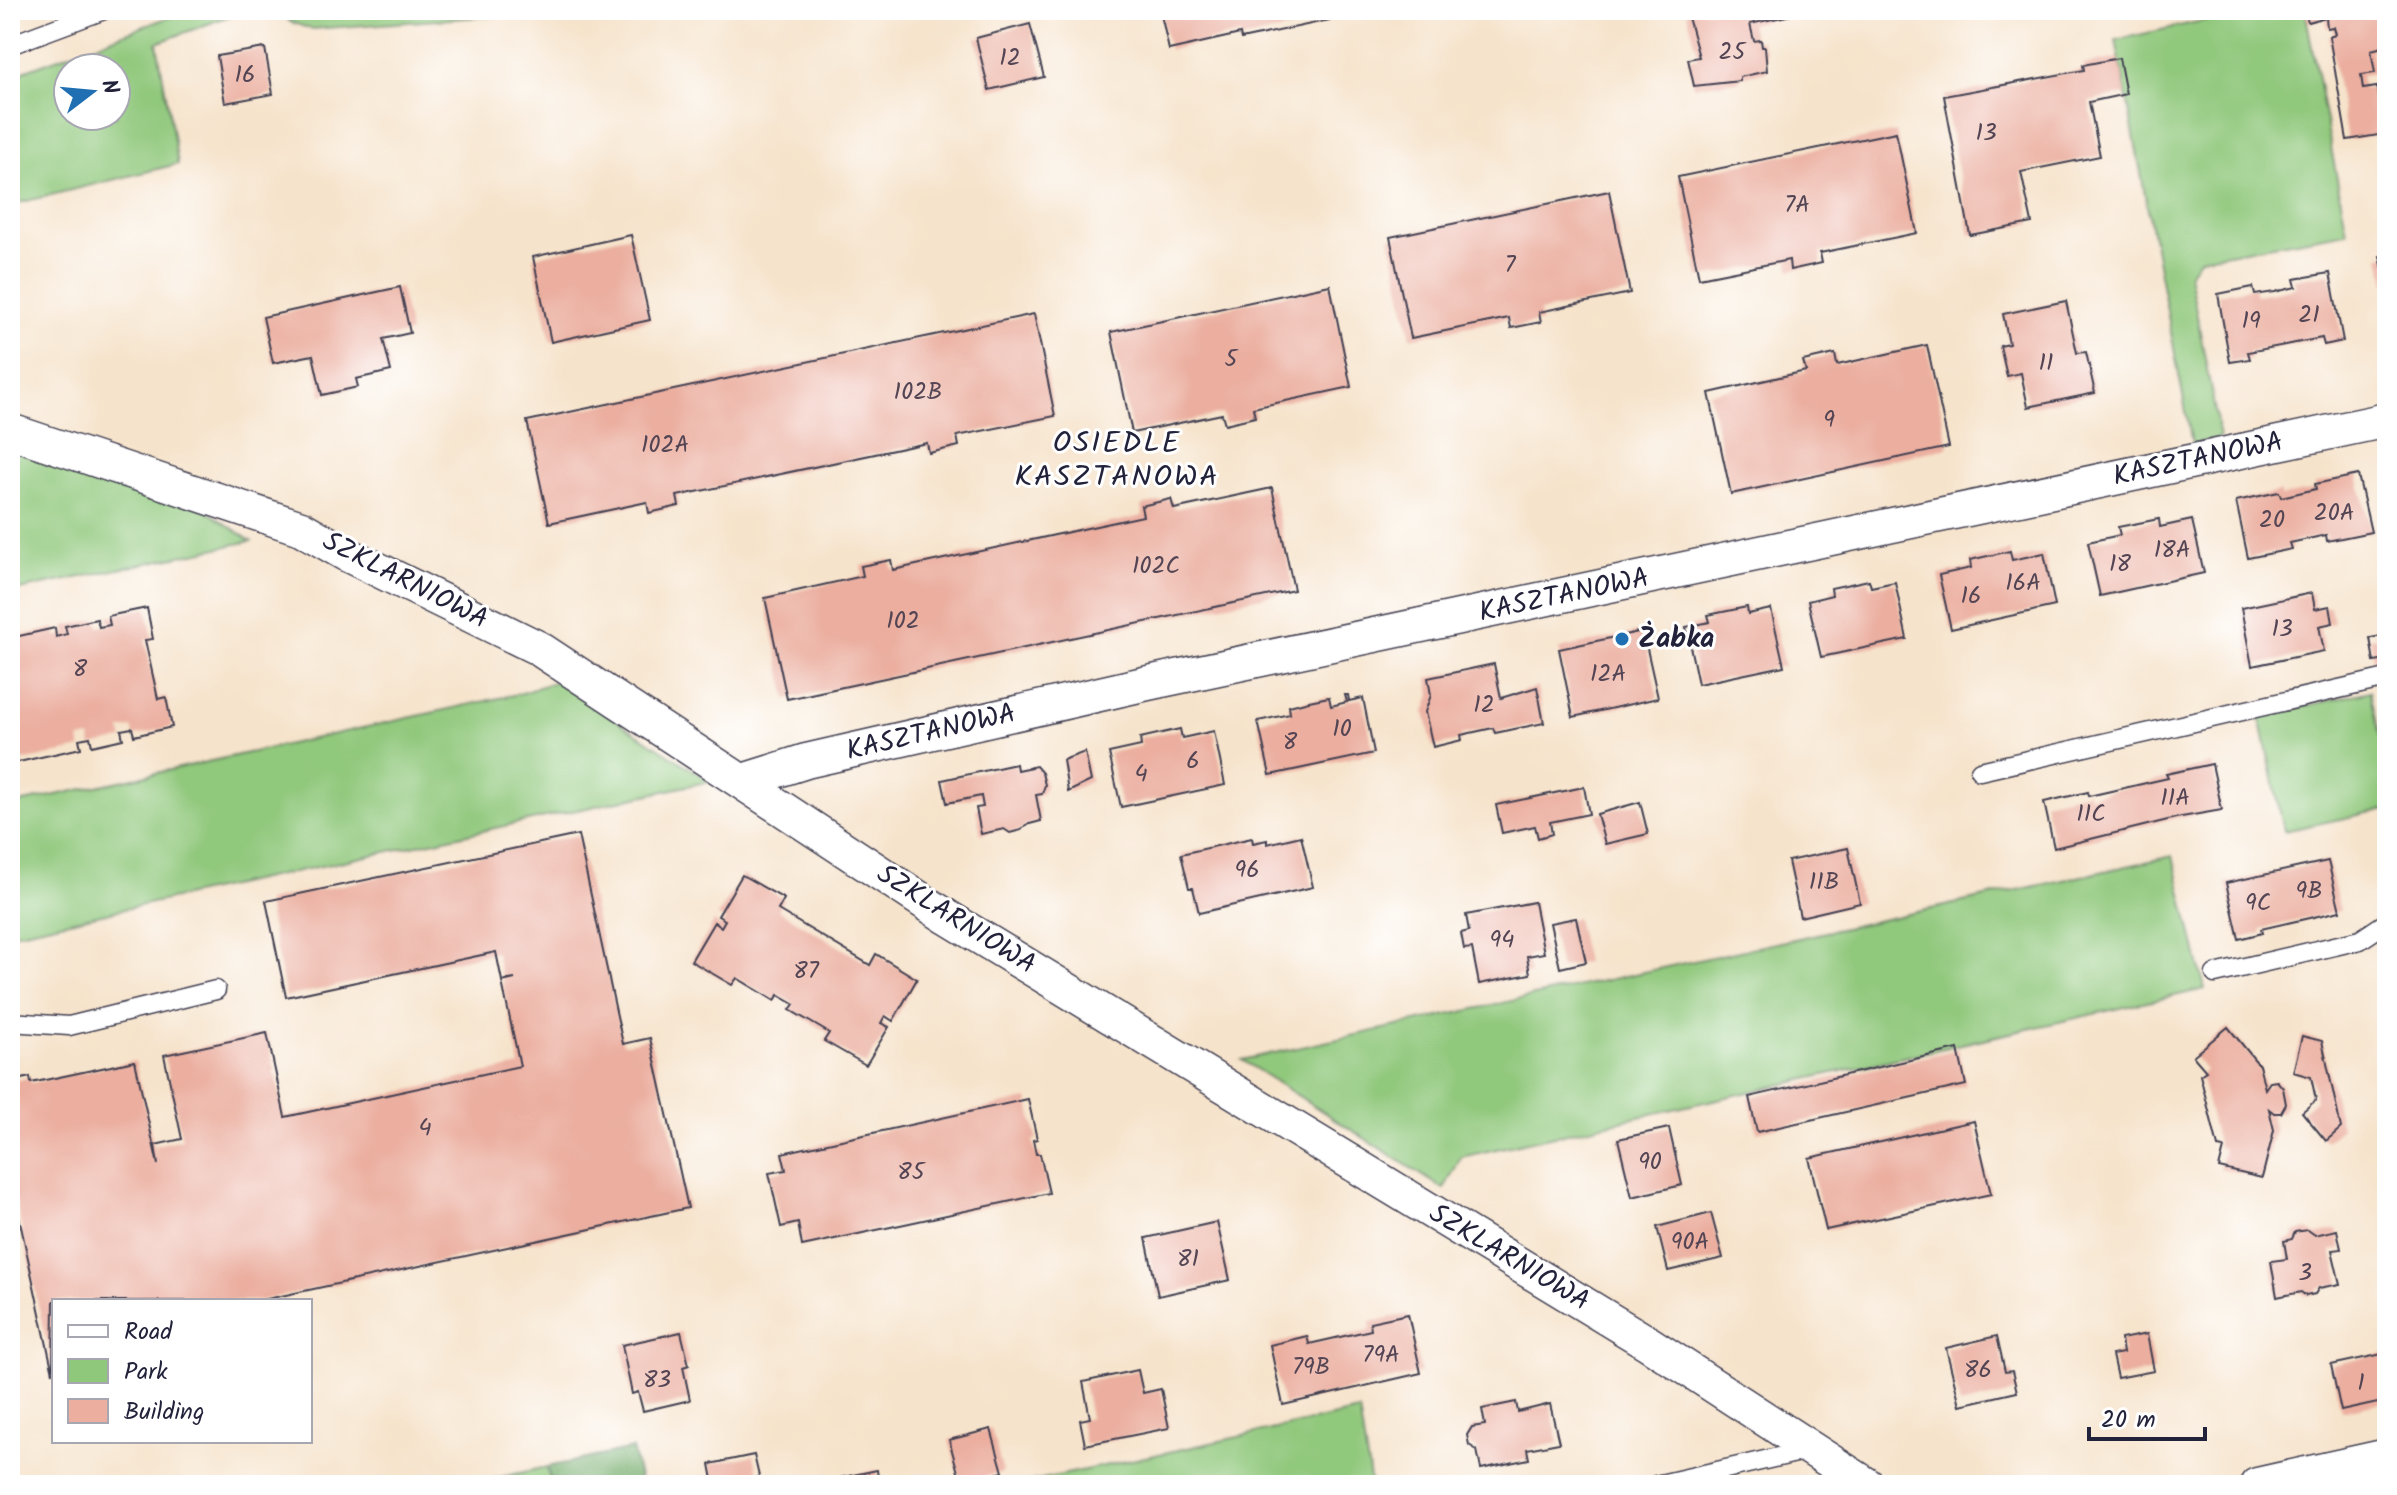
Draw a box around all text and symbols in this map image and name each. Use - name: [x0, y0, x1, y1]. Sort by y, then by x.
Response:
- house number: 25: [1719, 33, 1748, 72]
- house number: 12: [999, 39, 1021, 78]
- north arrow: [52, 52, 132, 132]
- house number: 16: [235, 56, 255, 95]
- text: N: [90, 76, 128, 99]
- house number: 13: [1975, 114, 1997, 153]
- house number: 7A: [1784, 186, 1810, 225]
- house number: 7: [1504, 246, 1516, 285]
- house number: 21: [2298, 296, 2320, 335]
- house number: 19: [2241, 302, 2261, 341]
- house number: 5: [1225, 340, 1240, 379]
- house number: 11: [2038, 344, 2054, 383]
- house number: 102B: [894, 373, 942, 412]
- house number: 9: [1823, 401, 1835, 440]
- district label: OSIEDLE KASZTANOWA: [1014, 420, 1220, 502]
- street label: KASZTANOWA: [2109, 420, 2287, 500]
- house number: 102A: [641, 426, 689, 465]
- house number: 20A: [2314, 494, 2354, 533]
- house number: 20: [2259, 501, 2285, 540]
- street label: SZKLARNIOWA: [314, 520, 496, 642]
- house number: 18A: [2154, 531, 2190, 570]
- house number: 18: [2109, 545, 2132, 584]
- house number: 102C: [1132, 547, 1180, 586]
- street label: KASZTANOWA: [1475, 556, 1653, 636]
- house number: 16A: [2005, 564, 2041, 603]
- house number: 16: [1961, 577, 1981, 616]
- house number: 102: [886, 602, 920, 641]
- house number: 13: [2271, 610, 2293, 649]
- place label: Żabka: [1638, 617, 1714, 662]
- marker: Żabka: [1613, 630, 1631, 648]
- house number: 8: [73, 650, 88, 689]
- house number: 12A: [1590, 655, 1626, 694]
- house number: 12: [1473, 686, 1495, 725]
- street label: KASZTANOWA: [842, 692, 1020, 774]
- house number: 10: [1332, 710, 1352, 749]
- house number: 8: [1283, 723, 1298, 762]
- house number: 6: [1186, 742, 1200, 781]
- house number: 4: [1134, 755, 1148, 794]
- house number: 11A: [2160, 779, 2190, 818]
- house number: 11C: [2076, 795, 2106, 834]
- house number: 96: [1234, 851, 1260, 890]
- street label: SZKLARNIOWA: [867, 853, 1045, 987]
- house number: 11B: [1809, 863, 1839, 902]
- house number: 9B: [2296, 872, 2323, 911]
- house number: 9C: [2245, 884, 2271, 923]
- house number: 94: [1490, 921, 1514, 960]
- house number: 87: [793, 952, 820, 991]
- house number: 4: [418, 1109, 432, 1148]
- house number: 90: [1638, 1143, 1662, 1182]
- house number: 85: [897, 1153, 927, 1192]
- street label: SZKLARNIOWA: [1420, 1192, 1598, 1324]
- house number: 90A: [1671, 1223, 1709, 1262]
- house number: 81: [1177, 1240, 1199, 1279]
- house number: 3: [2298, 1254, 2312, 1293]
- legend: [52, 1299, 312, 1443]
- text: Road: [124, 1313, 173, 1352]
- house number: 79A: [1362, 1336, 1400, 1375]
- house number: 79B: [1292, 1348, 1330, 1387]
- house number: 86: [1964, 1351, 1992, 1390]
- text: Park: [124, 1353, 168, 1392]
- house number: 83: [643, 1361, 671, 1400]
- house number: 1: [2357, 1364, 2365, 1403]
- scale bar: [2089, 1391, 2205, 1441]
- text: Building: [124, 1393, 204, 1432]
- text: 20 m: [2101, 1401, 2156, 1440]

